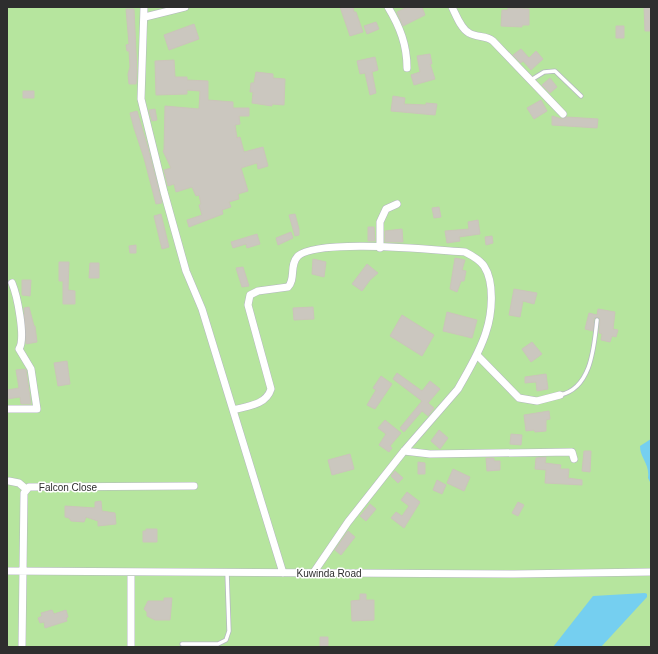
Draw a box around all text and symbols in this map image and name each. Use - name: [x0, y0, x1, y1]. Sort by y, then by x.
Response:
- street label: Falcon Close: [39, 482, 98, 493]
- street label: Kuwinda Road: [296, 568, 362, 579]

